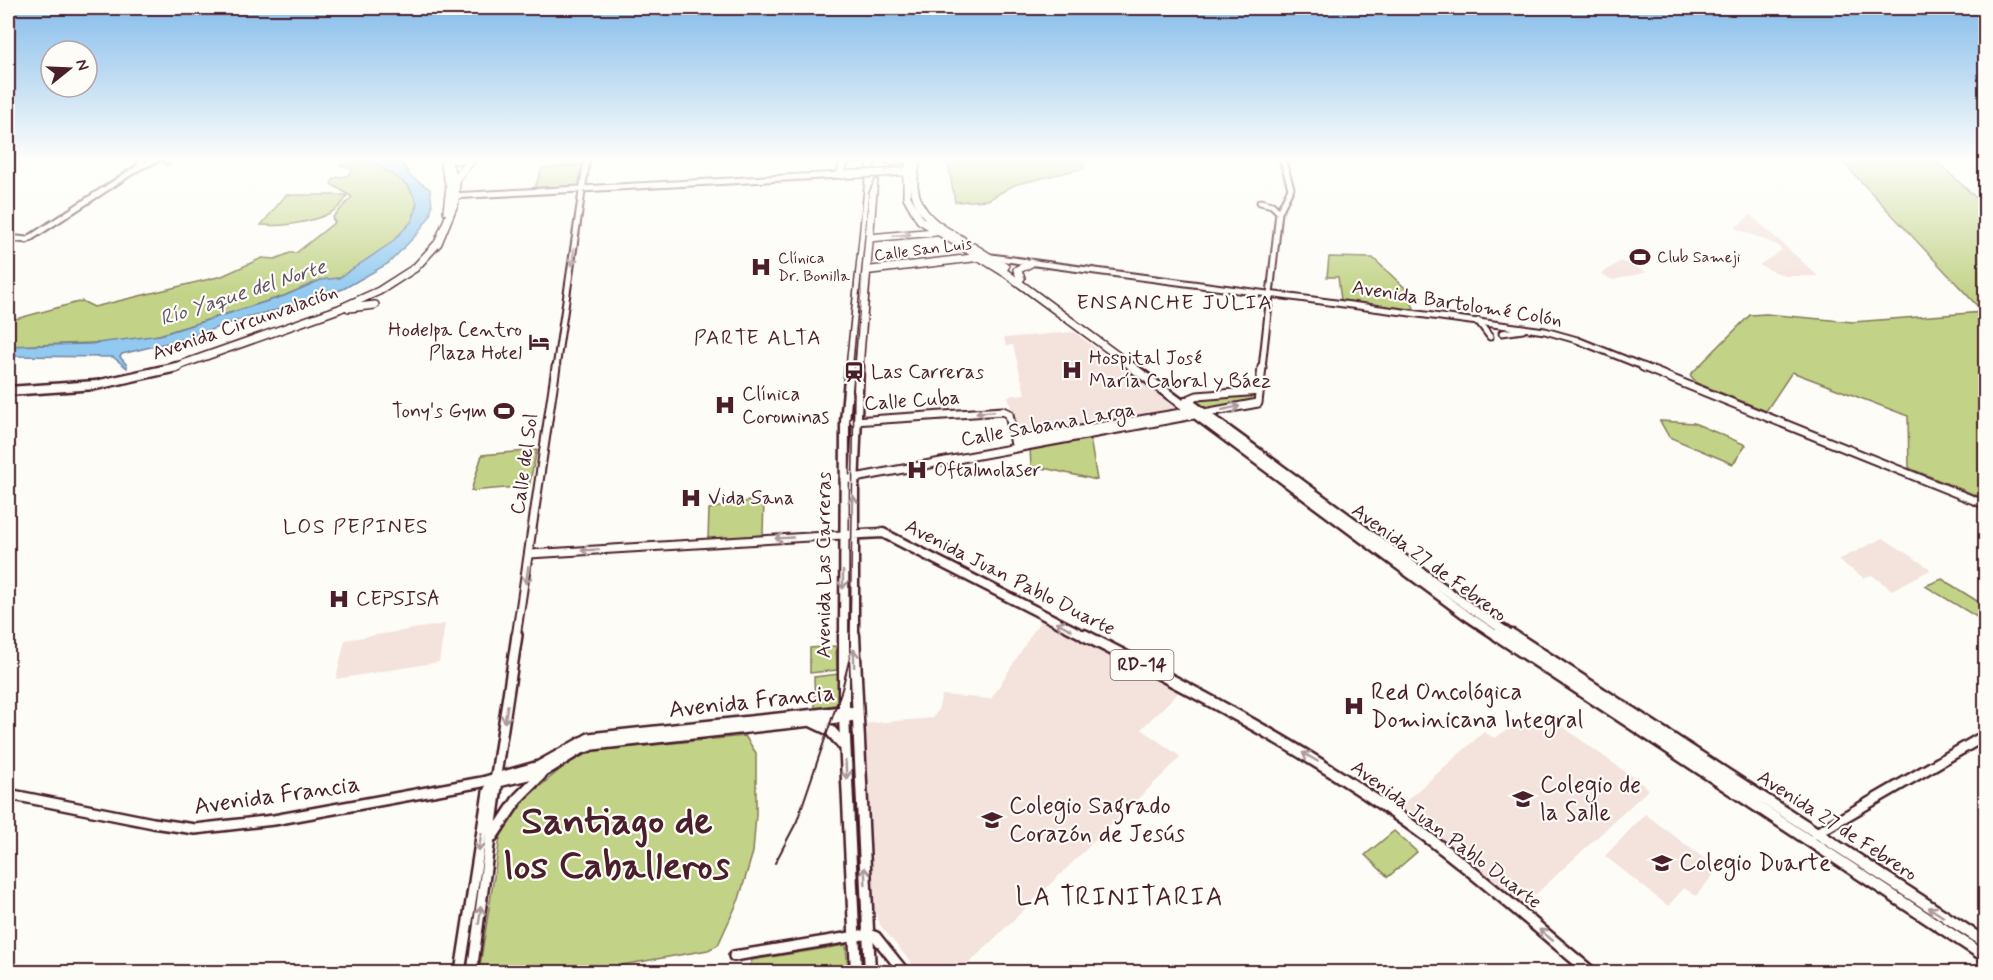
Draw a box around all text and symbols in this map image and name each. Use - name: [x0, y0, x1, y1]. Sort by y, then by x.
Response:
- north arrow: [39, 39, 99, 99]
- text: N: [70, 57, 93, 73]
- one-way arrow: [891, 229, 911, 240]
- street label: Calle San Luis: [873, 234, 973, 266]
- sports icon: Club Sameji: [1628, 245, 1652, 269]
- one-way arrow: [567, 247, 578, 267]
- place label: Club Sameji: [1657, 247, 1741, 268]
- place label: Clínica Dr. Bonilla: [778, 248, 850, 287]
- water label: Río Yaque del Norte: [156, 253, 330, 333]
- hospital icon: Clínica Dr. Bonilla: [749, 255, 773, 279]
- street label: Avenida Bartolomé Colón: [1350, 274, 1564, 334]
- street label: Avenida Circunvalación: [149, 279, 341, 367]
- district label: ENSANCHE JULIA: [1077, 289, 1273, 317]
- place label: Hodelpa Centro Plaza Hotel: [388, 317, 522, 367]
- district label: PARTE ALTA: [694, 324, 822, 352]
- hotel icon: Hodelpa Centro Plaza Hotel: [527, 330, 551, 354]
- place label: Hospital José María Cabral y Báez: [1089, 345, 1271, 395]
- hospital icon: Hospital José María Cabral y Báez: [1060, 358, 1084, 382]
- place label: Las Carreras: [871, 359, 984, 386]
- station icon: Las Carreras: [842, 360, 866, 384]
- place label: Clínica Corominas: [742, 381, 830, 431]
- street label: Calle Cuba: [863, 384, 961, 418]
- hospital icon: Clínica Corominas: [713, 393, 737, 417]
- street label: Calle Sabana Larga: [959, 396, 1137, 455]
- place label: Tony's Gym: [392, 398, 487, 425]
- sports icon: Tony's Gym: [492, 399, 516, 423]
- one-way arrow: [1221, 402, 1240, 413]
- one-way arrow: [976, 407, 996, 418]
- street label: Calle del Sol: [505, 412, 545, 516]
- place label: Oftalmolaser: [934, 457, 1041, 484]
- hospital icon: Oftalmolaser: [905, 458, 929, 482]
- street label: Avenida Las Carreras: [811, 472, 838, 658]
- place label: Vida Sana: [708, 485, 794, 512]
- hospital icon: Vida Sana: [679, 486, 703, 510]
- one-way arrow: [847, 494, 859, 514]
- street label: Avenida 27 de Febrero: [1346, 497, 1512, 629]
- district label: LOS PEPINES: [283, 513, 429, 541]
- street label: Avenida Juan Pablo Duarte: [900, 513, 1120, 643]
- one-way arrow: [775, 533, 795, 544]
- one-way arrow: [580, 544, 600, 555]
- one-way arrow: [522, 565, 533, 584]
- one-way arrow: [837, 570, 849, 590]
- place label: CEPSISA: [356, 586, 440, 613]
- hospital icon: CEPSISA: [327, 587, 351, 611]
- one-way arrow: [1055, 620, 1073, 631]
- one-way arrow: [849, 649, 860, 669]
- road number: RD-14: [1110, 650, 1174, 680]
- place label: Red Oncológica Dominicana Integral: [1371, 677, 1583, 738]
- street label: Avenida Francia: [667, 678, 837, 726]
- hospital icon: Red Oncológica Dominicana Integral: [1342, 694, 1366, 718]
- one-way arrow: [501, 704, 512, 723]
- one-way arrow: [1301, 751, 1318, 763]
- street label: Avenida Juan Pablo Duarte: [1345, 754, 1547, 916]
- one-way arrow: [841, 759, 852, 779]
- street label: Avenida 27 de Febrero: [1752, 764, 1922, 888]
- street label: Avenida Francia: [192, 769, 362, 823]
- place label: Colegio de la Salle: [1540, 770, 1641, 829]
- school or university icon: Colegio de la Salle: [1511, 787, 1535, 811]
- place label: Colegio Sagrado Corazón de Jesús: [1009, 791, 1185, 850]
- district label: Santiago de los Caballeros: [504, 797, 731, 893]
- school or university icon: Colegio Sagrado Corazón de Jesús: [980, 808, 1004, 832]
- one-way arrow: [475, 831, 486, 851]
- place label: Colegio Duarte: [1679, 848, 1831, 881]
- school or university icon: Colegio Duarte: [1650, 851, 1674, 875]
- one-way arrow: [859, 866, 870, 886]
- district label: LA TRINITARIA: [1016, 881, 1224, 915]
- one-way arrow: [474, 905, 485, 925]
- one-way arrow: [1928, 905, 1945, 917]
- one-way arrow: [1539, 928, 1554, 942]

